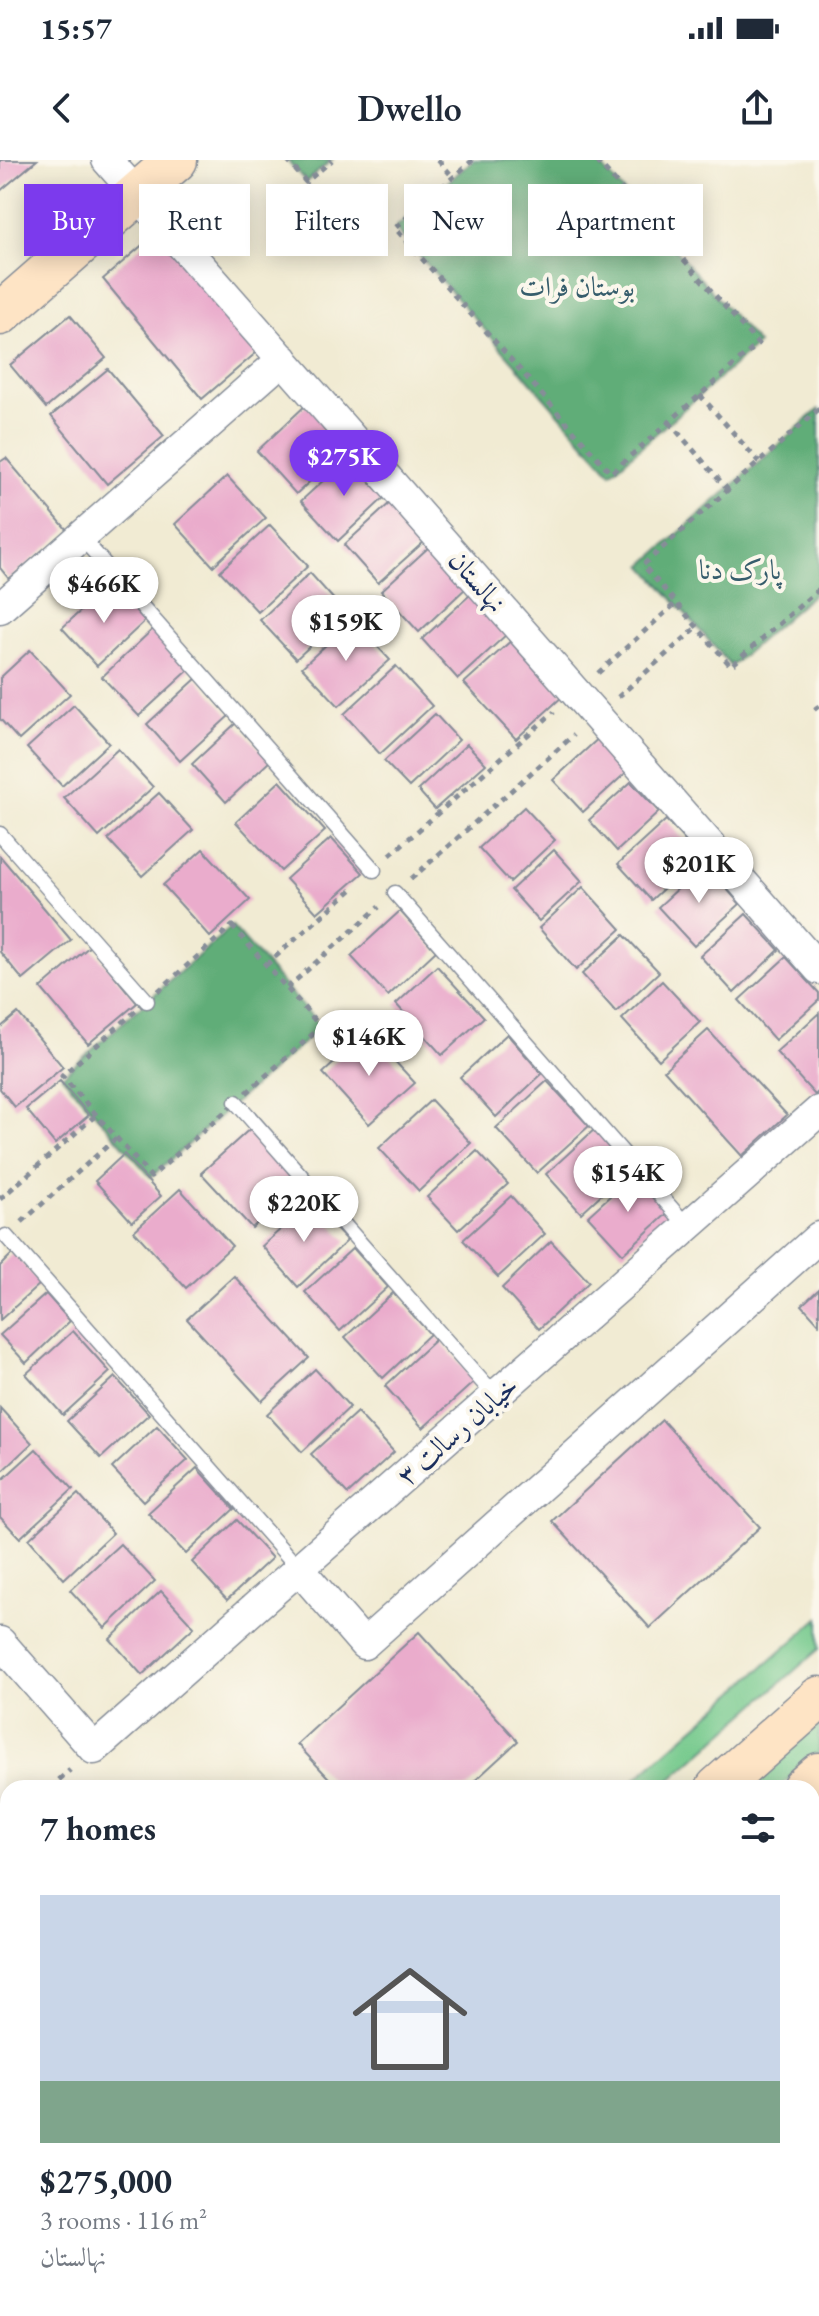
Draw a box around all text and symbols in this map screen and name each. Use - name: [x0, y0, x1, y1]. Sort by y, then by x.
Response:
- text: 15:57: [40, 9, 112, 48]
- text: Dwello: [357, 85, 462, 132]
- icon: back: [40, 86, 84, 130]
- icon: share: [735, 86, 779, 130]
- chip: Buy: [24, 184, 123, 256]
- chip: Rent: [139, 184, 250, 256]
- chip: Filters: [266, 184, 388, 256]
- chip: New: [404, 184, 512, 256]
- chip: Apartment: [528, 184, 703, 256]
- park label: بوستان فرات: [519, 268, 635, 304]
- pin: $275K: [288, 430, 400, 498]
- text: $275K: [307, 439, 381, 473]
- street label: نهالستان: [440, 542, 515, 620]
- park label: پارک دنا: [699, 551, 783, 590]
- pin: $466K: [48, 557, 160, 625]
- text: $466K: [67, 566, 141, 600]
- pin: $159K: [290, 595, 402, 663]
- text: $159K: [309, 604, 383, 638]
- pin: $201K: [643, 837, 755, 905]
- text: $201K: [662, 846, 736, 880]
- pin: $146K: [313, 1010, 425, 1078]
- text: $146K: [332, 1019, 406, 1053]
- pin: $154K: [572, 1146, 684, 1214]
- text: $154K: [591, 1155, 665, 1189]
- pin: $220K: [248, 1176, 360, 1244]
- text: $220K: [267, 1185, 341, 1219]
- street label: خیابان رسالت ۳: [389, 1367, 525, 1493]
- text: 7 homes: [40, 1806, 156, 1850]
- icon: filters: [736, 1806, 780, 1850]
- icon: home: [338, 1947, 482, 2091]
- text: $275,000: [40, 2159, 172, 2203]
- text: 3 rooms · 116 m²: [40, 2203, 207, 2237]
- text: نهالستان: [40, 2240, 106, 2274]

